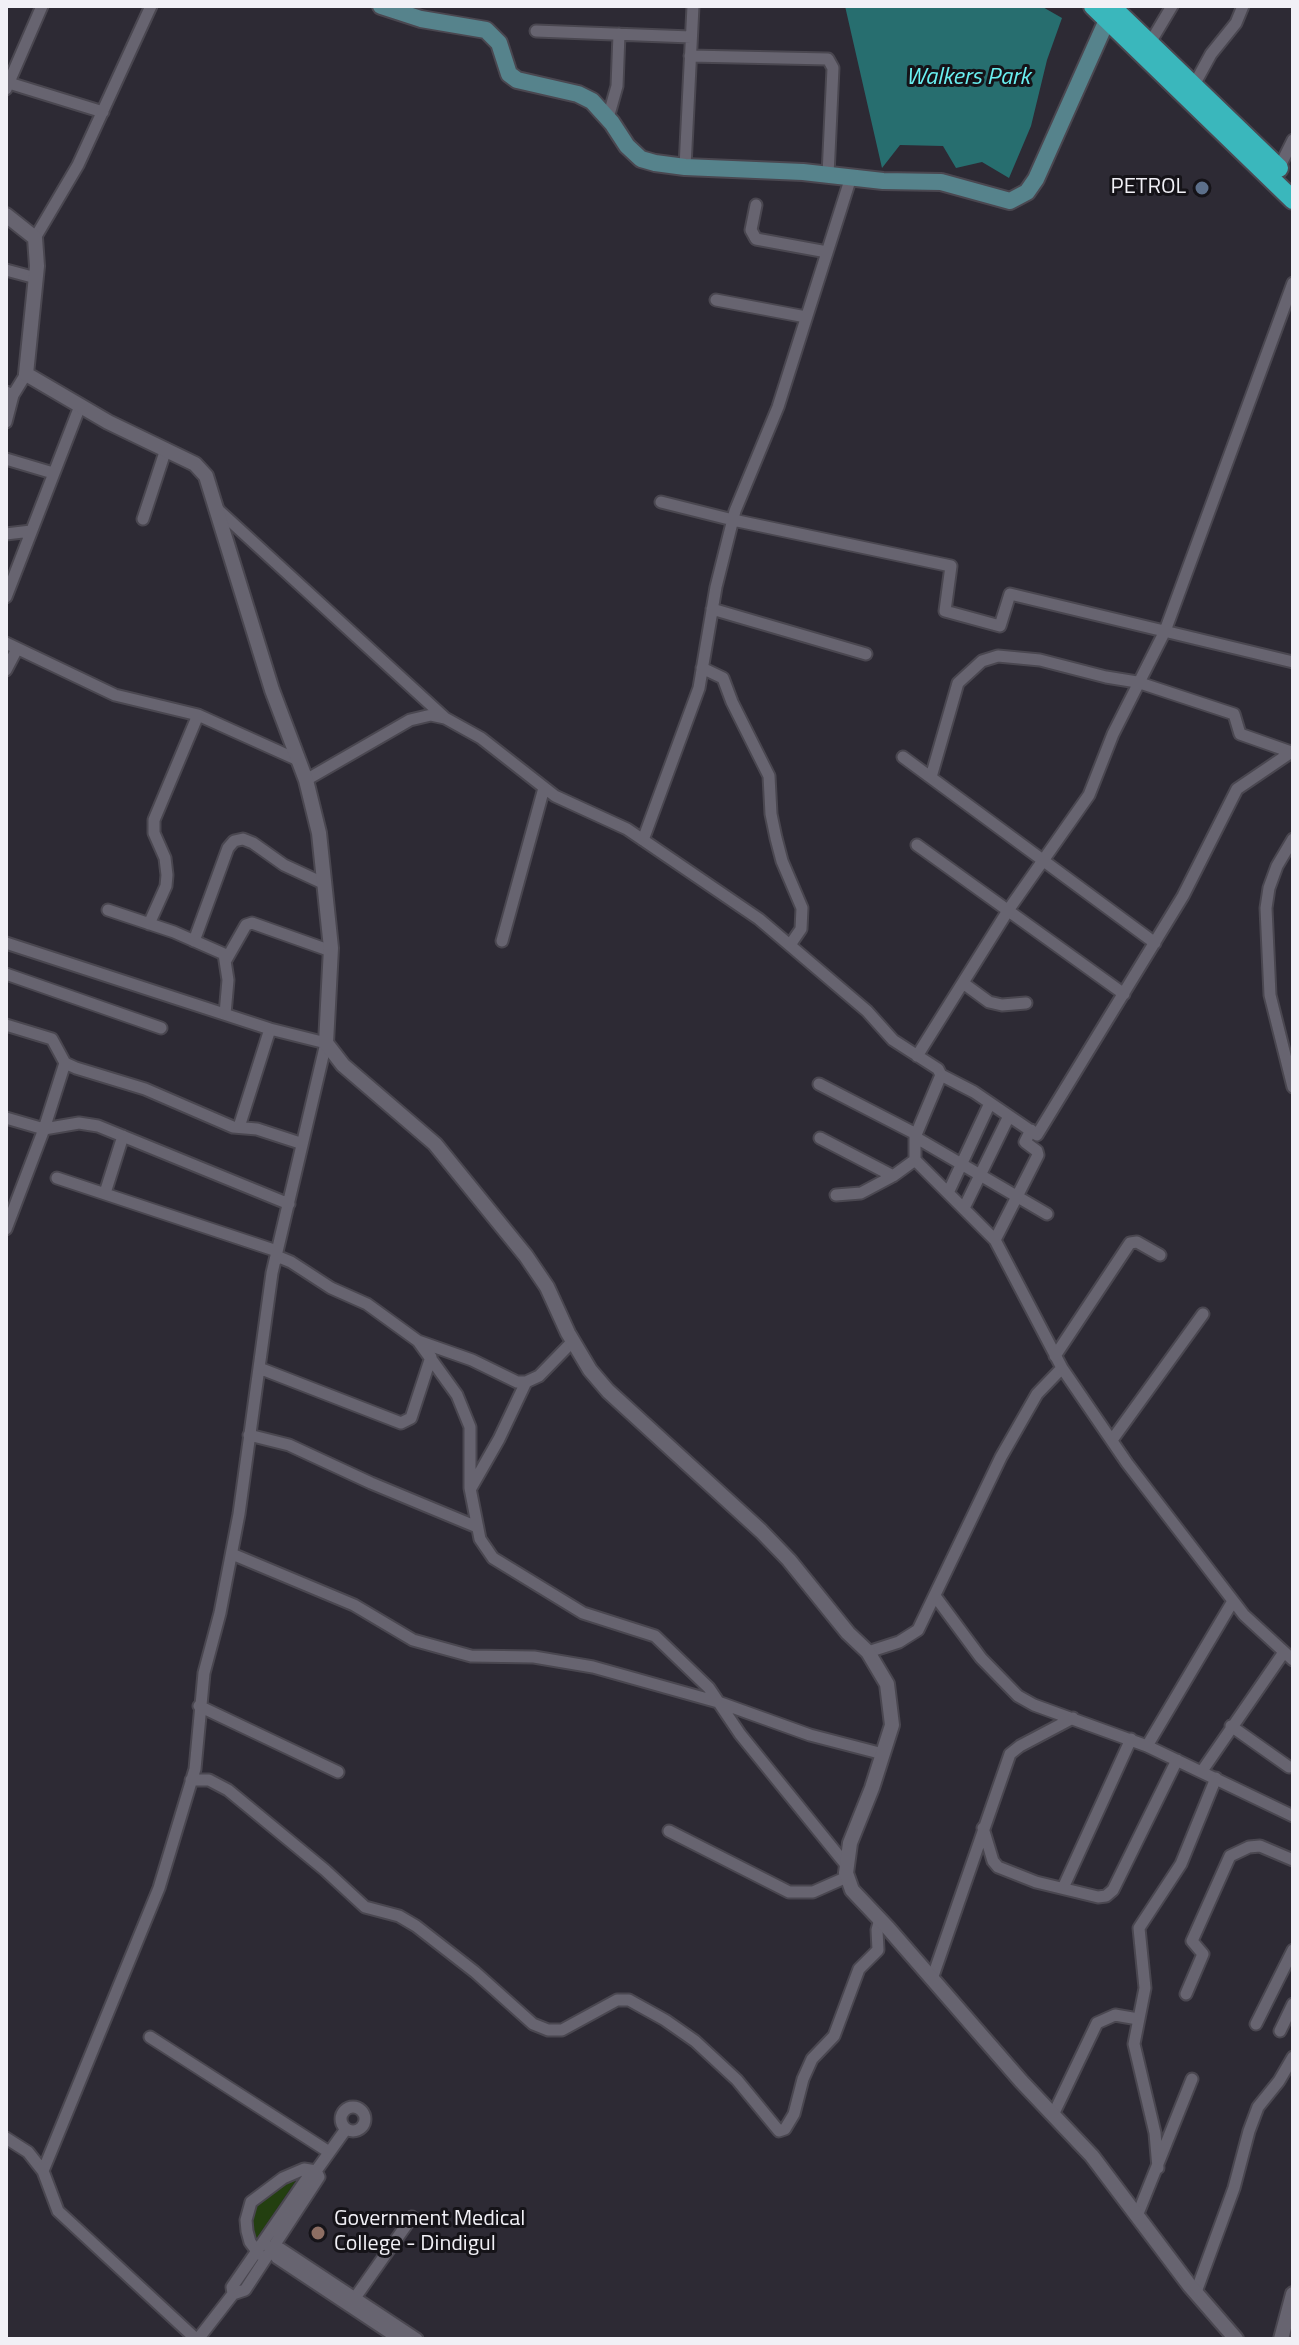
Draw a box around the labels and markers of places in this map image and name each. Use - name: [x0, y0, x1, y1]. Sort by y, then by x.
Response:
- place label: PETROL: [1111, 175, 1186, 201]
- marker: PETROL: [1193, 179, 1211, 197]
- place label: Government Medical College - Dindigul: [334, 2207, 525, 2258]
- marker: Government Medical College - Dindigul: [309, 2224, 327, 2242]

